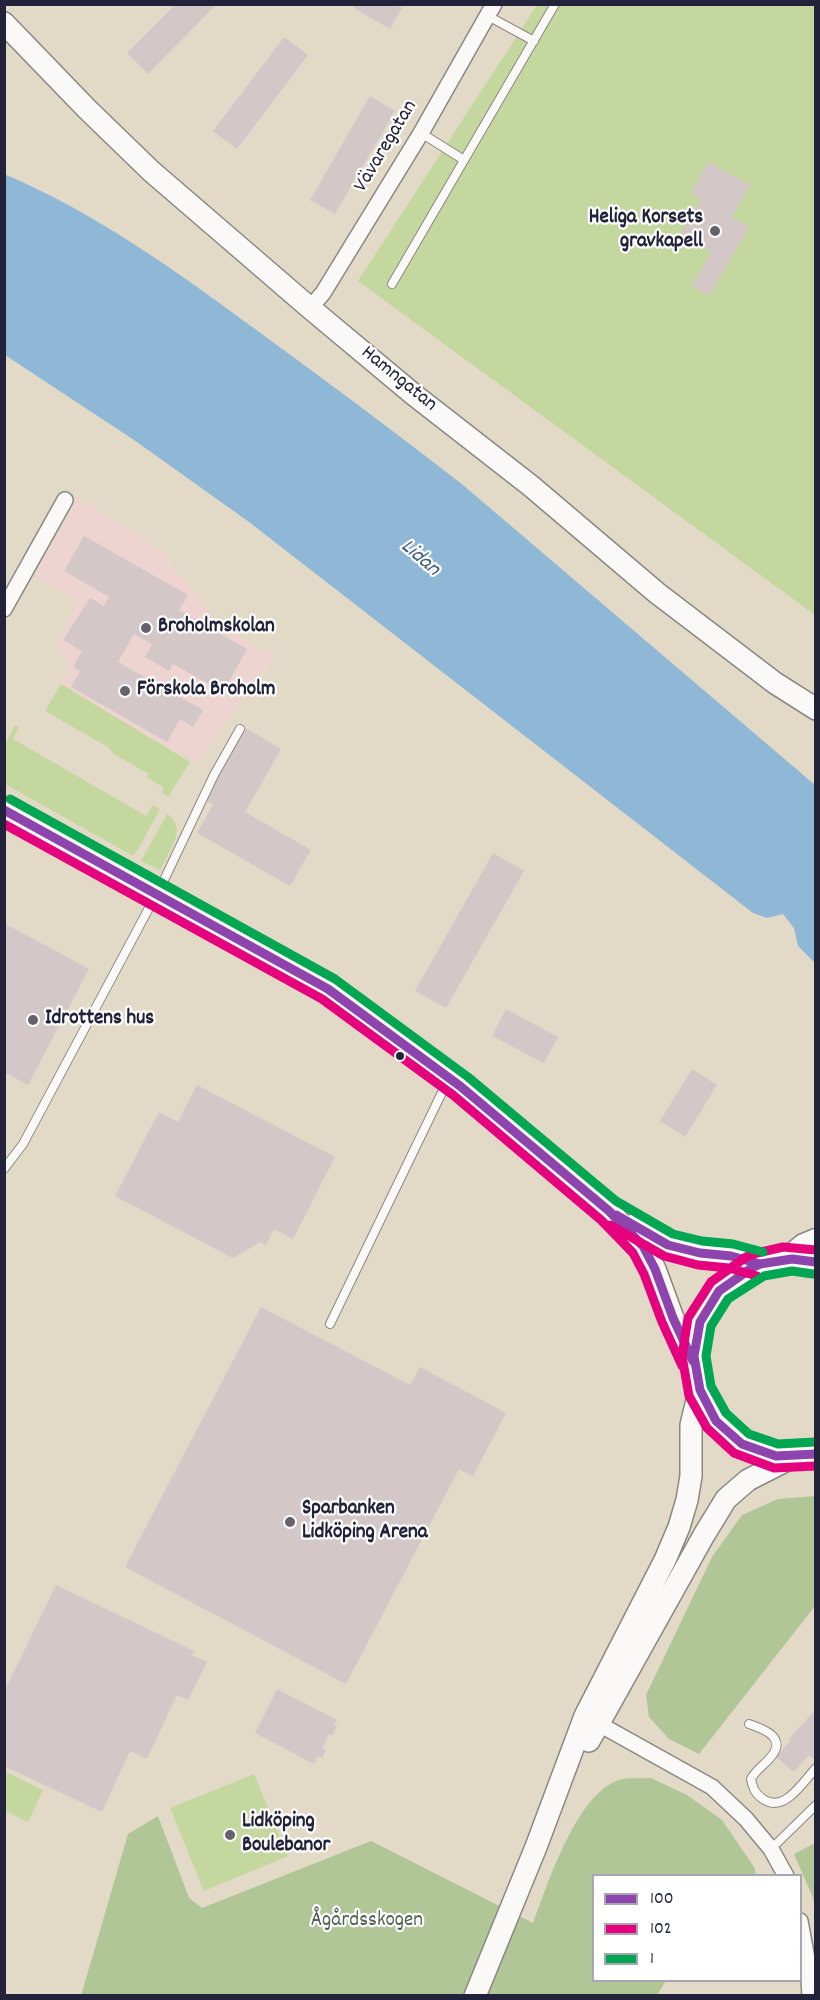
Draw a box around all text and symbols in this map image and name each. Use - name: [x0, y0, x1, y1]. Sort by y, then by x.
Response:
- street label: Vävaregatan: [350, 97, 424, 197]
- place label: Heliga Korsets gravkapell: [589, 206, 703, 256]
- marker: Heliga Korsets gravkapell: [708, 224, 722, 238]
- street label: Hamngatan: [355, 342, 441, 418]
- water label: Lidan: [394, 535, 444, 583]
- place label: Broholmskolan: [158, 615, 275, 641]
- marker: Broholmskolan: [139, 621, 153, 635]
- place label: Förskola Broholm: [137, 678, 275, 704]
- marker: Förskola Broholm: [118, 684, 132, 698]
- place label: Idrottens hus: [45, 1007, 154, 1033]
- marker: Idrottens hus: [26, 1013, 40, 1027]
- unlabelled marker: [394, 1050, 406, 1062]
- place label: Sparbanken Lidköping Arena: [302, 1497, 428, 1547]
- marker: Sparbanken Lidköping Arena: [283, 1515, 297, 1529]
- place label: Lidköping Boulebanor: [242, 1810, 330, 1860]
- marker: Lidköping Boulebanor: [223, 1828, 237, 1842]
- legend: [592, 1874, 802, 1982]
- text: 100: [650, 1887, 674, 1912]
- park label: Ågårdsskogen: [311, 1909, 423, 1935]
- text: 102: [650, 1917, 672, 1942]
- text: 1: [650, 1947, 654, 1972]

